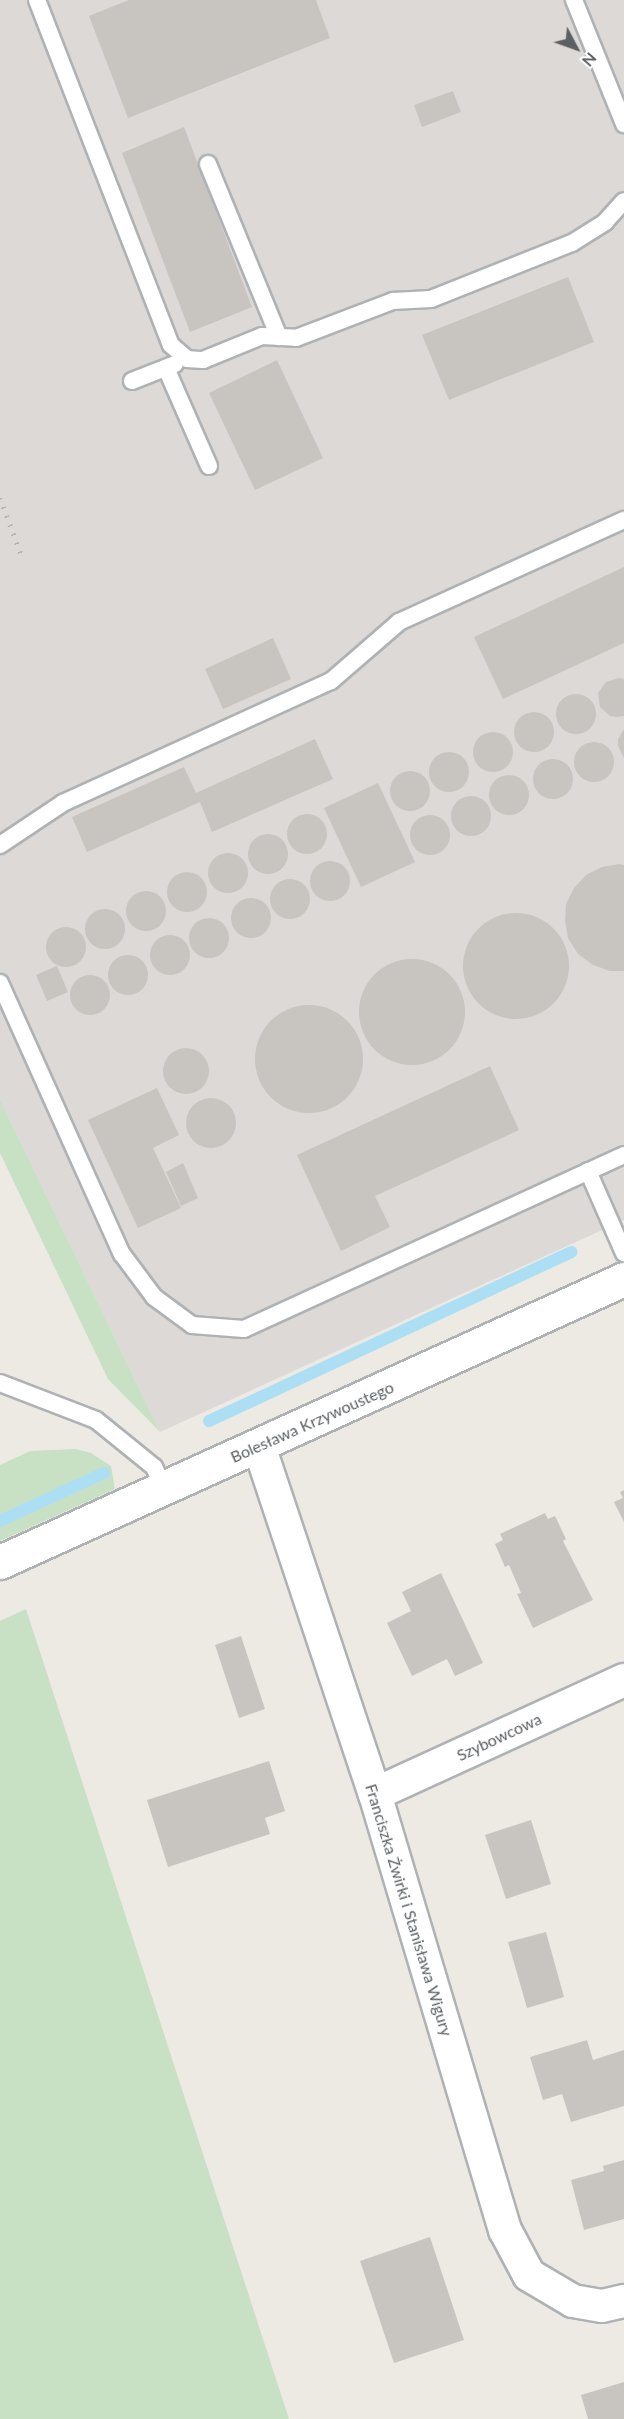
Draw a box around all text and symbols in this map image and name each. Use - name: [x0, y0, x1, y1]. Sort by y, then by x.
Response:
- north arrow: [546, 18, 606, 78]
- text: N: [579, 49, 601, 71]
- street label: Bolesława Krzywoustego: [227, 1377, 397, 1467]
- street label: Szybowcowa: [454, 1709, 544, 1765]
- street label: Franciszka Żwirki i Stanisława Wigury: [361, 1781, 457, 2039]

